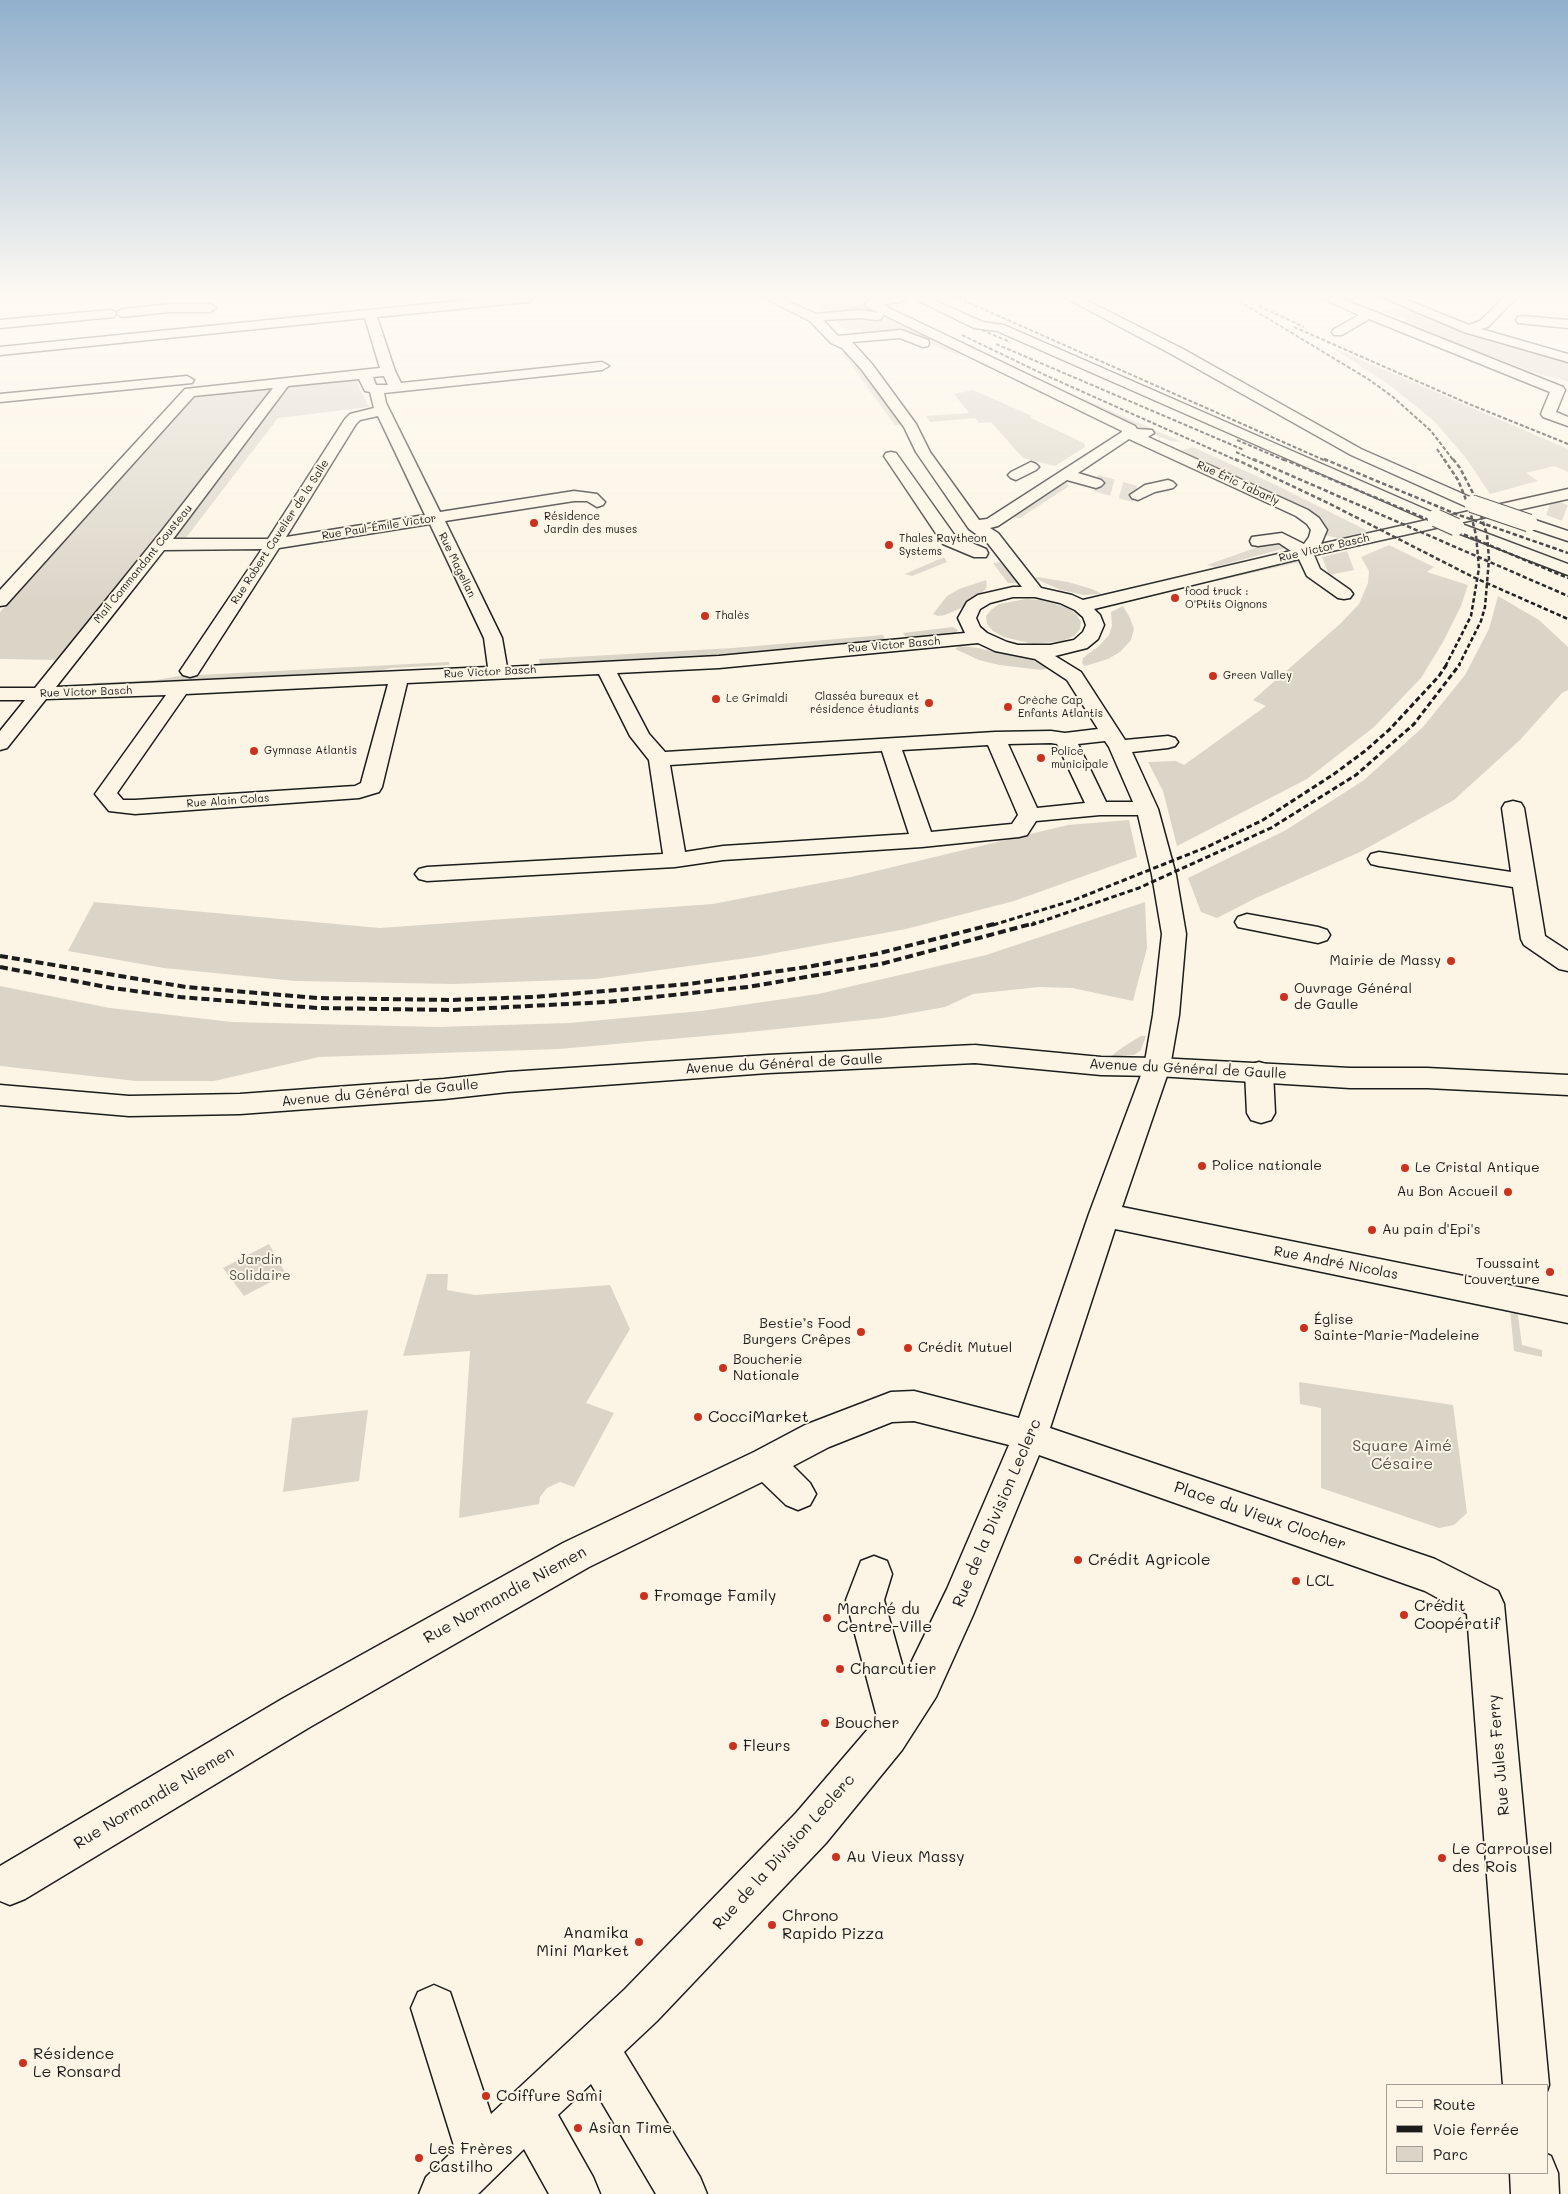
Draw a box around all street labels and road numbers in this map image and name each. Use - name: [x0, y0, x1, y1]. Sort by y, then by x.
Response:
- street label: Rue Robert Cavelier de la Salle: [228, 457, 332, 607]
- street label: Rue Éric Tabarly: [1195, 458, 1281, 508]
- street label: Mail Commandant Cousteau: [91, 502, 195, 626]
- street label: Rue Paul-Émile Victor: [321, 511, 437, 543]
- street label: Rue Magellan: [436, 530, 478, 600]
- street label: Rue Victor Basch: [1277, 531, 1371, 565]
- street label: Rue Victor Basch: [847, 634, 941, 656]
- street label: Rue Victor Basch: [444, 663, 536, 681]
- street label: Rue Victor Basch: [40, 684, 132, 700]
- street label: Rue Alain Colas: [186, 792, 270, 810]
- street label: Avenue du Général de Gaulle: [685, 1050, 883, 1078]
- street label: Avenue du Général de Gaulle: [1089, 1055, 1287, 1083]
- street label: Avenue du Général de Gaulle: [281, 1076, 479, 1110]
- street label: Rue André Nicolas: [1272, 1243, 1400, 1283]
- street label: Rue de la Division Leclerc: [949, 1416, 1045, 1610]
- street label: Place du Vieux Clocher: [1171, 1478, 1349, 1554]
- street label: Rue Normandie Niemen: [420, 1542, 590, 1648]
- street label: Rue Jules Ferry: [1484, 1694, 1514, 1816]
- street label: Rue Normandie Niemen: [71, 1743, 237, 1853]
- street label: Rue de la Division Leclerc: [709, 1770, 859, 1934]

